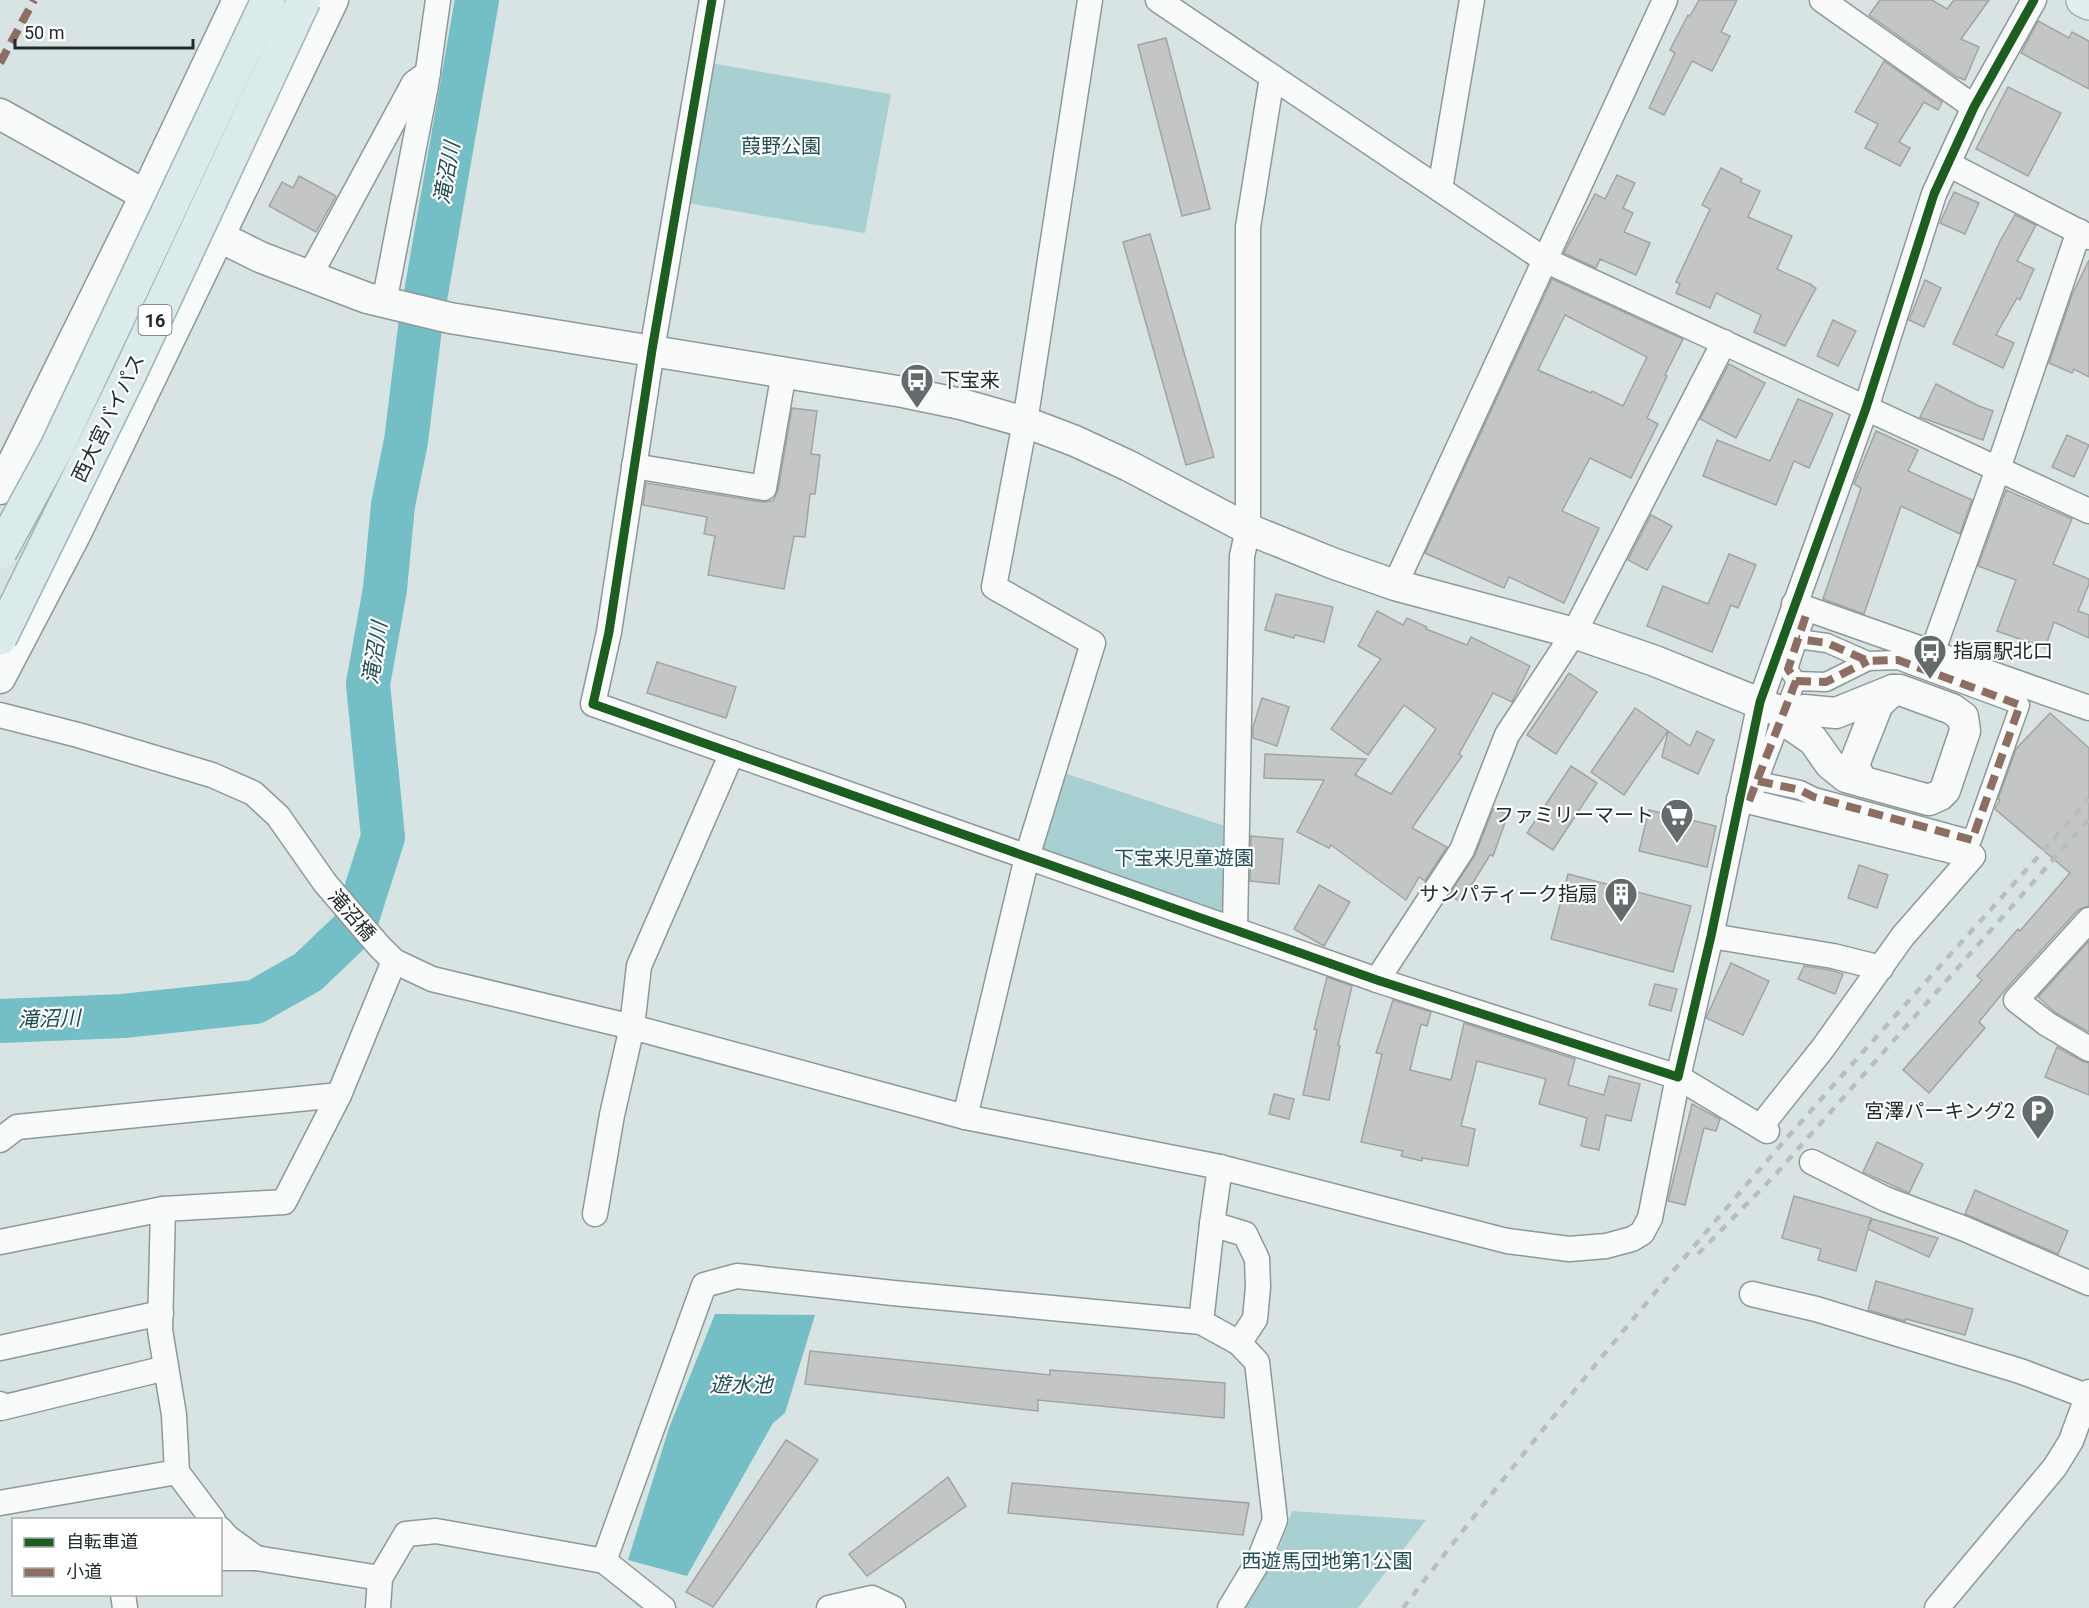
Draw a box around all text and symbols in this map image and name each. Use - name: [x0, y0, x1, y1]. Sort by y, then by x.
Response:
- scale bar: [15, 12, 194, 50]
- text: 50 m: [24, 22, 64, 43]
- park label: 葭野公園: [741, 134, 821, 158]
- water label: 滝沼川: [430, 138, 465, 206]
- road number: 16: [138, 305, 172, 335]
- street label: 西大宮バイパス: [67, 350, 149, 486]
- bus stop icon: 下宝来: [899, 362, 935, 409]
- place label: 下宝来: [940, 368, 1000, 392]
- water label: 滝沼川: [358, 618, 392, 686]
- bus stop icon: 指扇駅北口: [1912, 633, 1948, 680]
- place label: 指扇駅北口: [1953, 639, 2053, 663]
- supermarket icon: ファミリーマート: [1659, 797, 1695, 844]
- place label: ファミリーマート: [1494, 803, 1654, 827]
- park label: 下宝来児童遊園: [1114, 846, 1254, 870]
- building icon: サンパティーク指扇: [1603, 876, 1639, 923]
- place label: サンパティーク指扇: [1419, 882, 1598, 906]
- street label: 滝沼橋: [323, 884, 381, 946]
- water label: 滝沼川: [17, 1006, 83, 1032]
- parking icon: 宮澤パーキング2: [2020, 1093, 2056, 1140]
- place label: 宮澤パーキング2: [1864, 1099, 2015, 1123]
- water label: 遊水池: [710, 1373, 774, 1397]
- legend: [12, 1518, 222, 1596]
- text: 自転車道: [66, 1531, 138, 1552]
- park label: 西遊馬団地第1公園: [1241, 1549, 1413, 1573]
- text: 小道: [66, 1561, 102, 1582]

